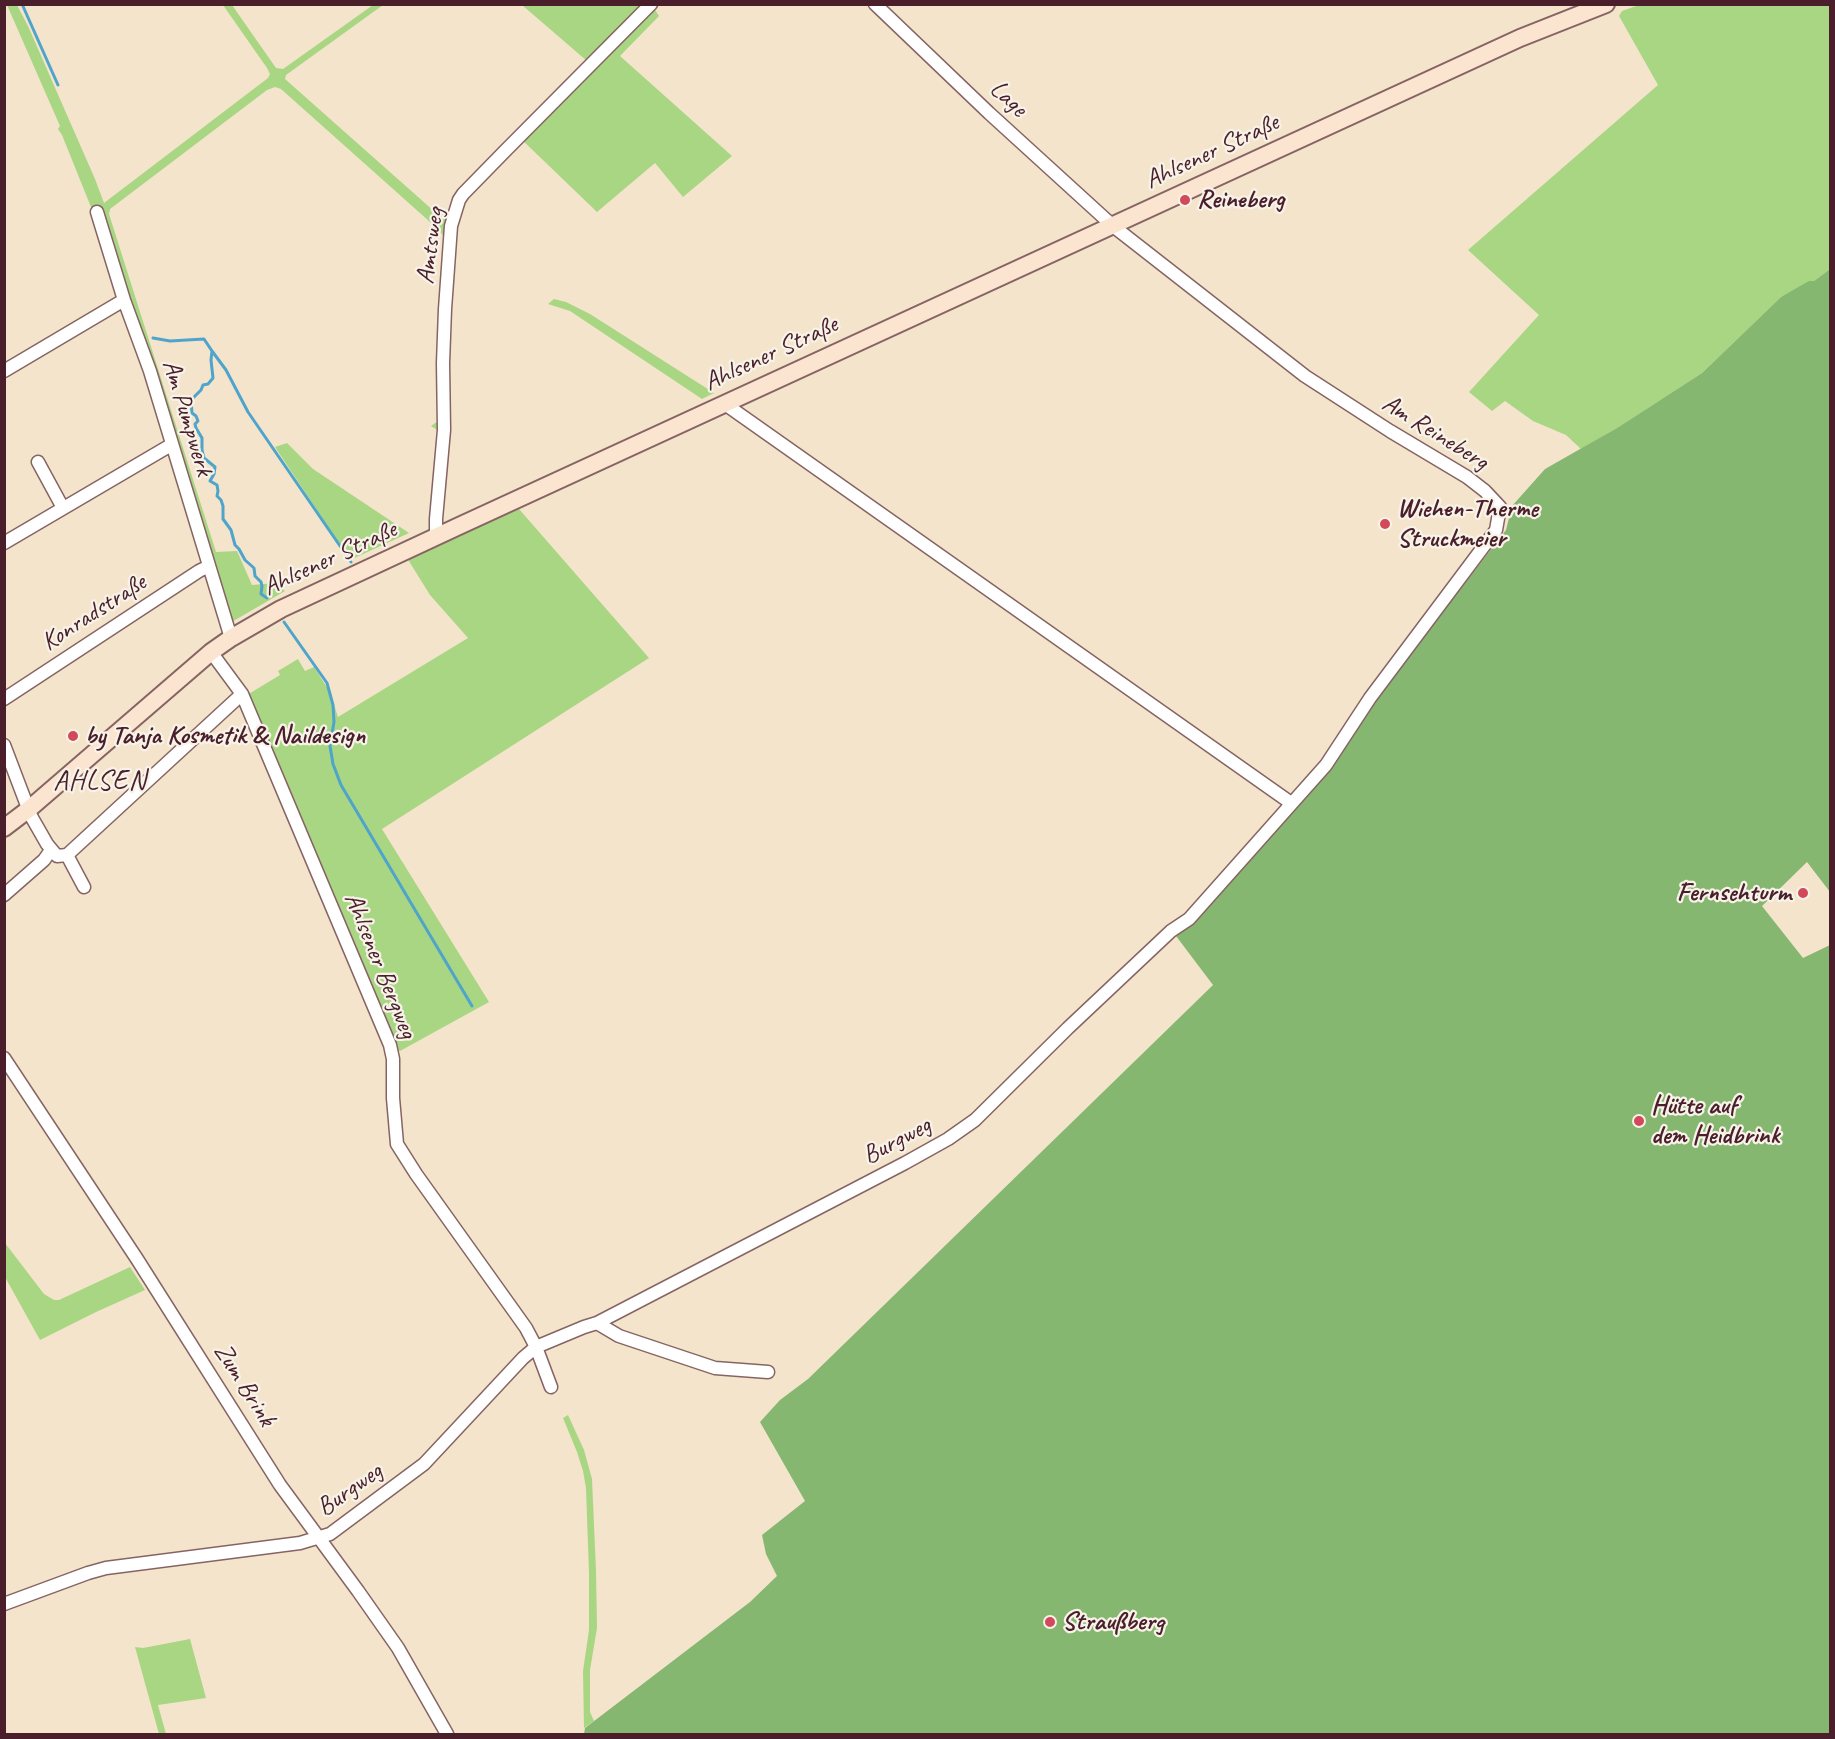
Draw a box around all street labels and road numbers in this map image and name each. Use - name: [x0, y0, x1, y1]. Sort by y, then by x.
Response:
- street label: Lage: [983, 74, 1033, 124]
- street label: Ahlsener Straße: [1140, 107, 1284, 197]
- street label: Amtsweg: [410, 206, 452, 286]
- street label: Ahlsener Straße: [699, 309, 843, 399]
- street label: Am Pumpwerk: [155, 356, 219, 480]
- street label: Am Reineberg: [1376, 388, 1494, 478]
- street label: Ahlsener Straße: [258, 514, 402, 604]
- street label: Konradstraße: [36, 568, 152, 658]
- street label: Ahlsener Bergweg: [337, 889, 423, 1043]
- street label: Burgweg: [858, 1110, 936, 1172]
- street label: Zum Brink: [206, 1338, 282, 1432]
- street label: Burgweg: [311, 1456, 389, 1524]

